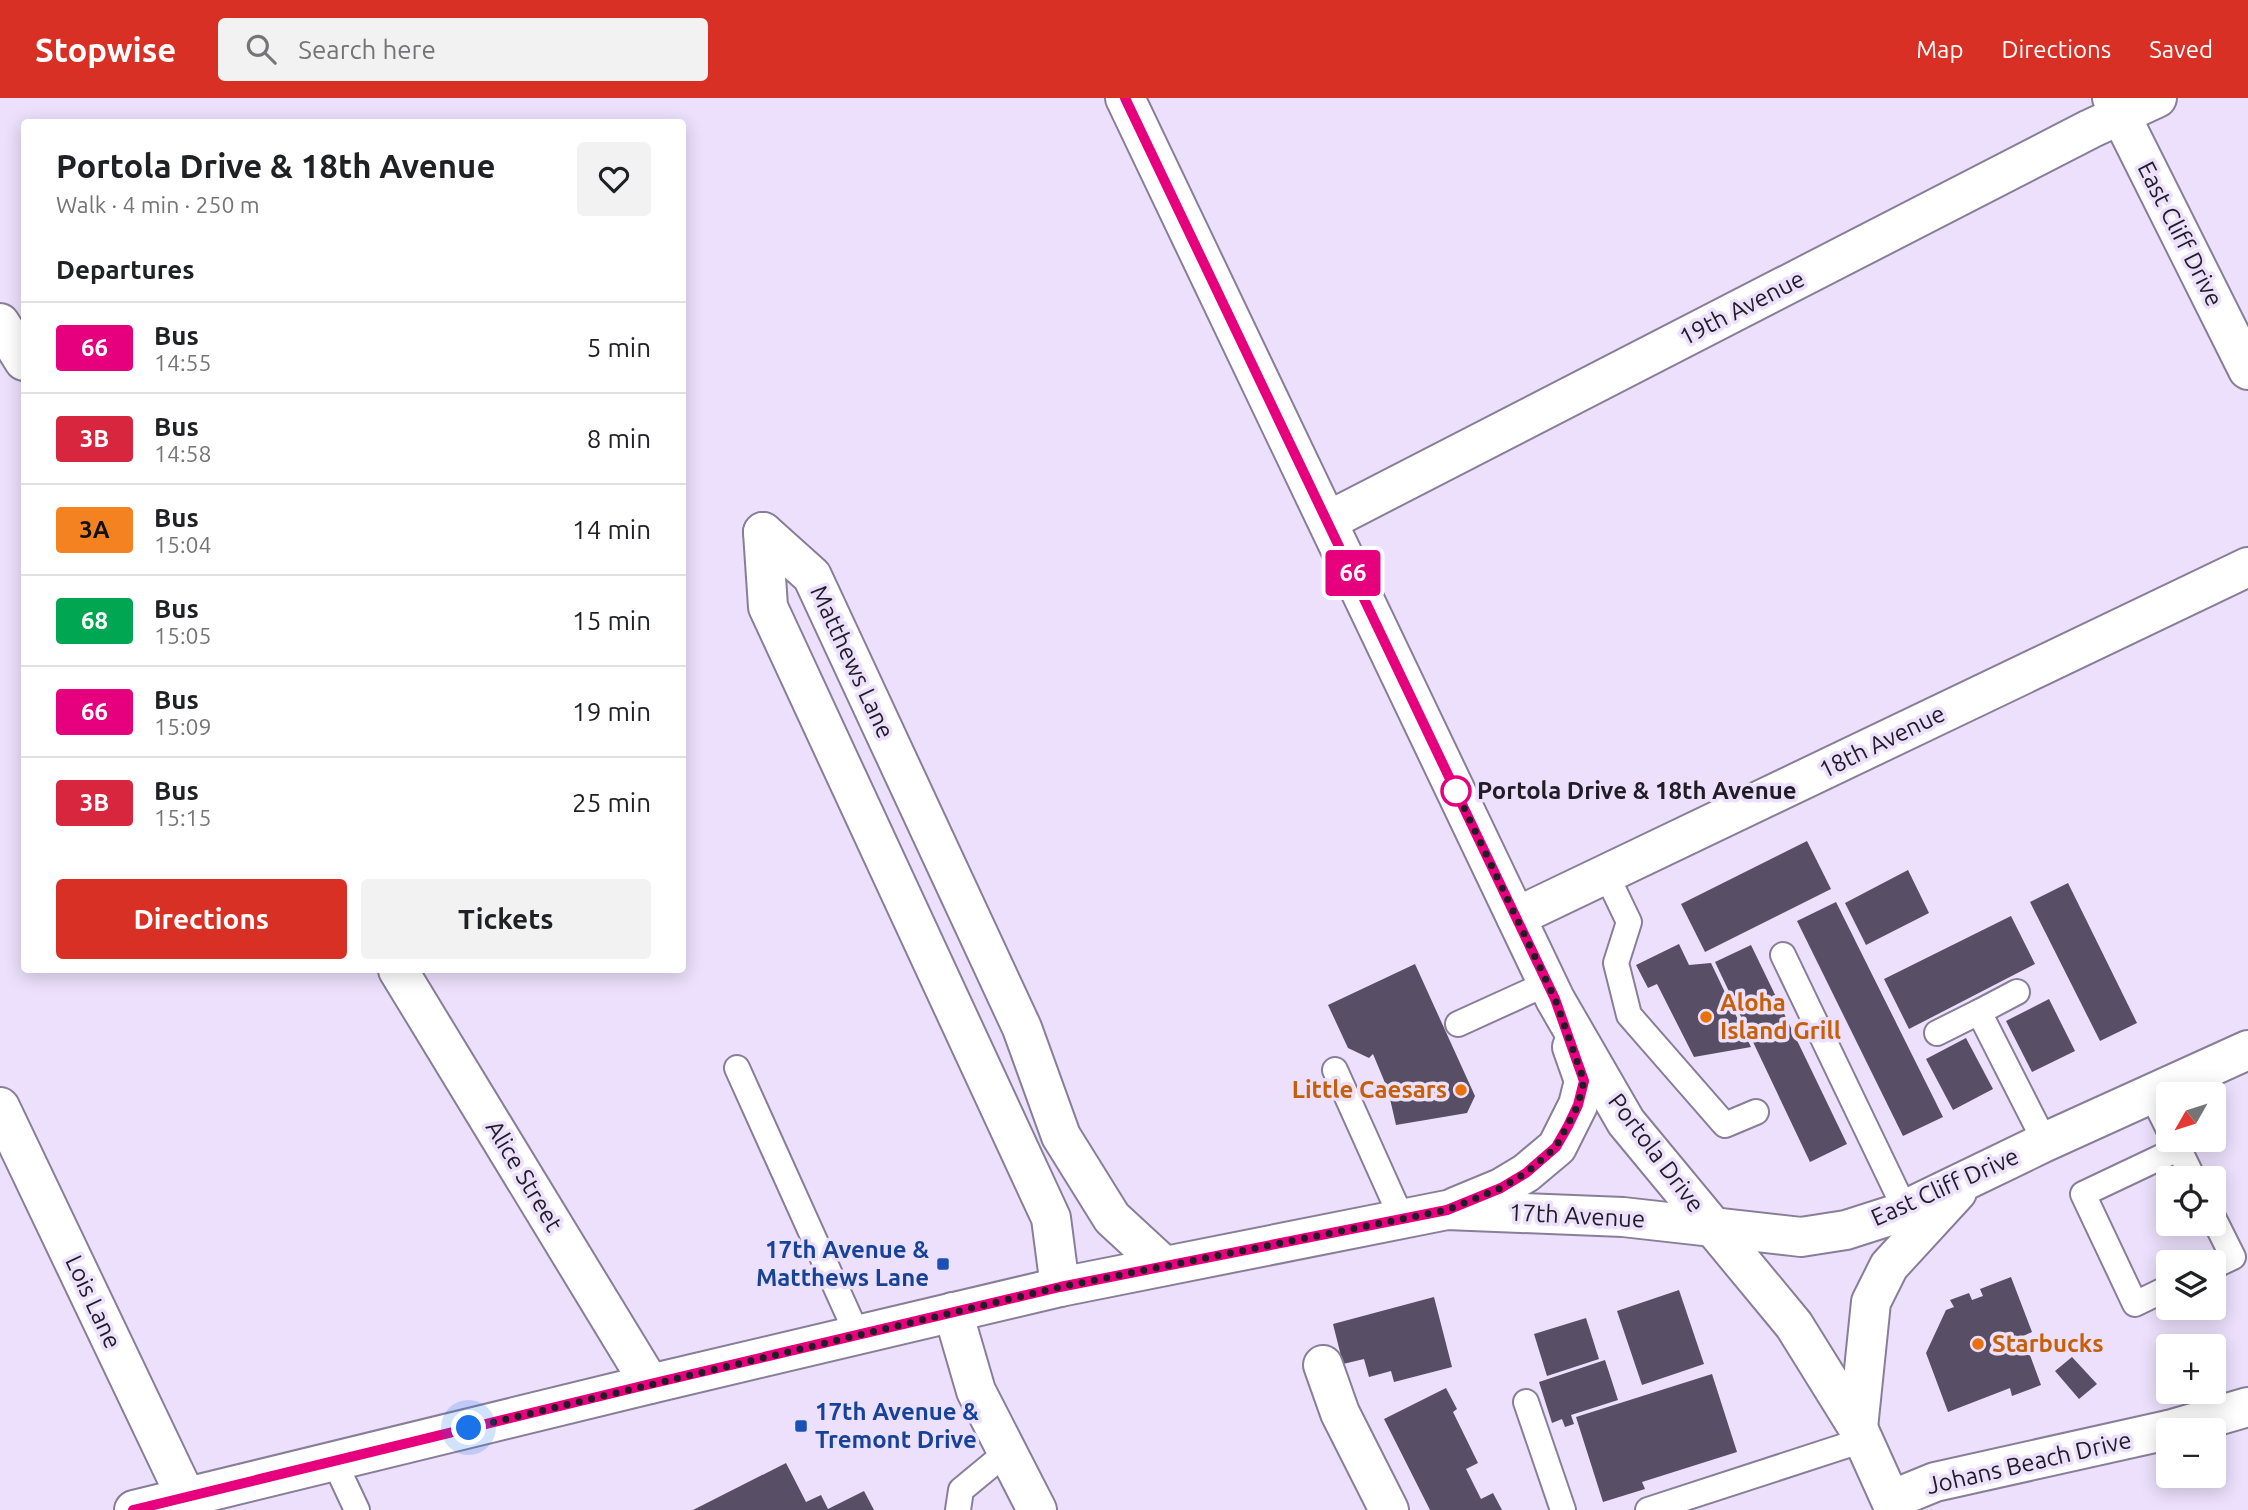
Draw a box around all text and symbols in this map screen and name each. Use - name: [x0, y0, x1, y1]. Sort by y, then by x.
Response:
- search box: [218, 18, 708, 81]
- icon: search: [242, 30, 280, 68]
- text: Stopwise: [35, 31, 176, 68]
- text: Search here: [298, 35, 436, 64]
- text: Map: [1916, 36, 1963, 63]
- text: Directions: [2001, 36, 2111, 63]
- text: Saved: [2149, 36, 2213, 63]
- button: heart: [577, 142, 651, 216]
- text: Portola Drive & 18th Avenue: [56, 147, 495, 184]
- street label: East Cliff Drive: [2132, 157, 2228, 311]
- text: Walk · 4 min · 250 m: [56, 192, 260, 217]
- text: Departures: [56, 255, 194, 284]
- street label: 19th Avenue: [1675, 265, 1809, 351]
- text: Bus: [154, 321, 199, 350]
- text: 5 min: [587, 333, 651, 362]
- text: 66: [81, 334, 108, 361]
- text: 14:55: [154, 350, 212, 375]
- text: Bus: [154, 412, 199, 441]
- text: 8 min: [587, 424, 651, 453]
- text: 3B: [80, 425, 109, 452]
- text: 14:58: [154, 441, 212, 466]
- text: Bus: [154, 503, 199, 532]
- text: 14 min: [572, 515, 651, 544]
- text: 3A: [79, 516, 110, 543]
- text: 15:04: [154, 532, 212, 557]
- line badge: 66: [1322, 550, 1384, 596]
- text: 66: [1339, 559, 1367, 586]
- street label: Matthews Lane: [805, 581, 900, 742]
- text: Bus: [154, 594, 199, 623]
- text: 15 min: [572, 606, 651, 635]
- text: 68: [81, 607, 108, 634]
- text: 15:05: [154, 623, 212, 648]
- text: Bus: [154, 685, 199, 714]
- text: 19 min: [572, 697, 651, 726]
- text: 66: [81, 698, 108, 725]
- street label: 18th Avenue: [1814, 699, 1949, 784]
- text: 15:09: [154, 714, 212, 739]
- text: Bus: [154, 776, 199, 805]
- marker: Portola Drive & 18th Avenue: [1441, 776, 1471, 806]
- place label: Portola Drive & 18th Avenue: [1477, 777, 1797, 804]
- text: 25 min: [572, 788, 651, 817]
- text: 3B: [80, 789, 109, 816]
- text: 15:15: [154, 805, 212, 830]
- button: Directions: [56, 879, 347, 959]
- button: Tickets: [361, 879, 651, 959]
- place label: Aloha Island Grill: [1720, 989, 1841, 1044]
- marker: Aloha Island Grill: [1698, 1009, 1714, 1025]
- place label: Little Caesars: [1292, 1076, 1447, 1103]
- marker: Little Caesars: [1453, 1082, 1469, 1098]
- north arrow: [2156, 1082, 2226, 1152]
- map controls: [2156, 1082, 2226, 1488]
- street label: Portola Drive: [1603, 1088, 1710, 1217]
- street label: Alice Street: [481, 1115, 568, 1237]
- street label: East Cliff Drive: [1867, 1142, 2023, 1231]
- button: locate: [2156, 1166, 2226, 1236]
- street label: 17th Avenue: [1508, 1198, 1646, 1233]
- place label: 17th Avenue & Matthews Lane: [756, 1236, 929, 1291]
- button: layers: [2156, 1250, 2226, 1320]
- street label: Lois Lane: [60, 1251, 127, 1353]
- marker: 17th Avenue & Matthews Lane: [935, 1256, 951, 1272]
- place label: Starbucks: [1992, 1330, 2104, 1357]
- button: +: [2156, 1334, 2226, 1404]
- marker: Starbucks: [1970, 1336, 1986, 1352]
- place label: 17th Avenue & Tremont Drive: [815, 1398, 979, 1453]
- your location: [451, 1410, 486, 1445]
- marker: 17th Avenue & Tremont Drive: [793, 1418, 809, 1434]
- button: −: [2156, 1418, 2226, 1488]
- street label: Johans Beach Drive: [1924, 1426, 2134, 1499]

